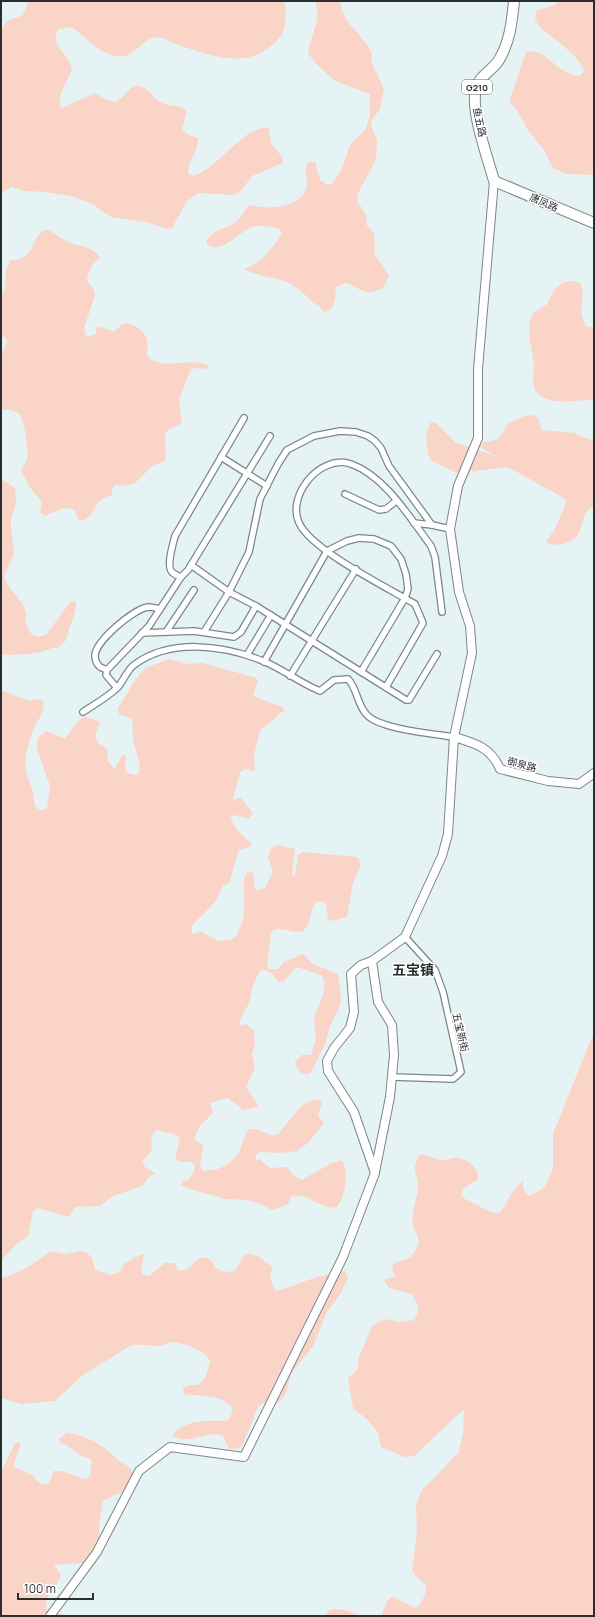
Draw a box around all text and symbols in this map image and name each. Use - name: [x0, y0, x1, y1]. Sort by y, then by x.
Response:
- road number: G210: [462, 80, 492, 94]
- street label: 鱼五路: [470, 106, 490, 138]
- street label: 唐凤路: [527, 190, 561, 214]
- street label: 御泉路: [506, 753, 538, 775]
- district label: 五宝镇: [392, 960, 434, 979]
- street label: 五宝新街: [450, 1011, 472, 1053]
- scale bar: [18, 1575, 93, 1601]
- text: 100 m: [24, 1580, 56, 1597]

